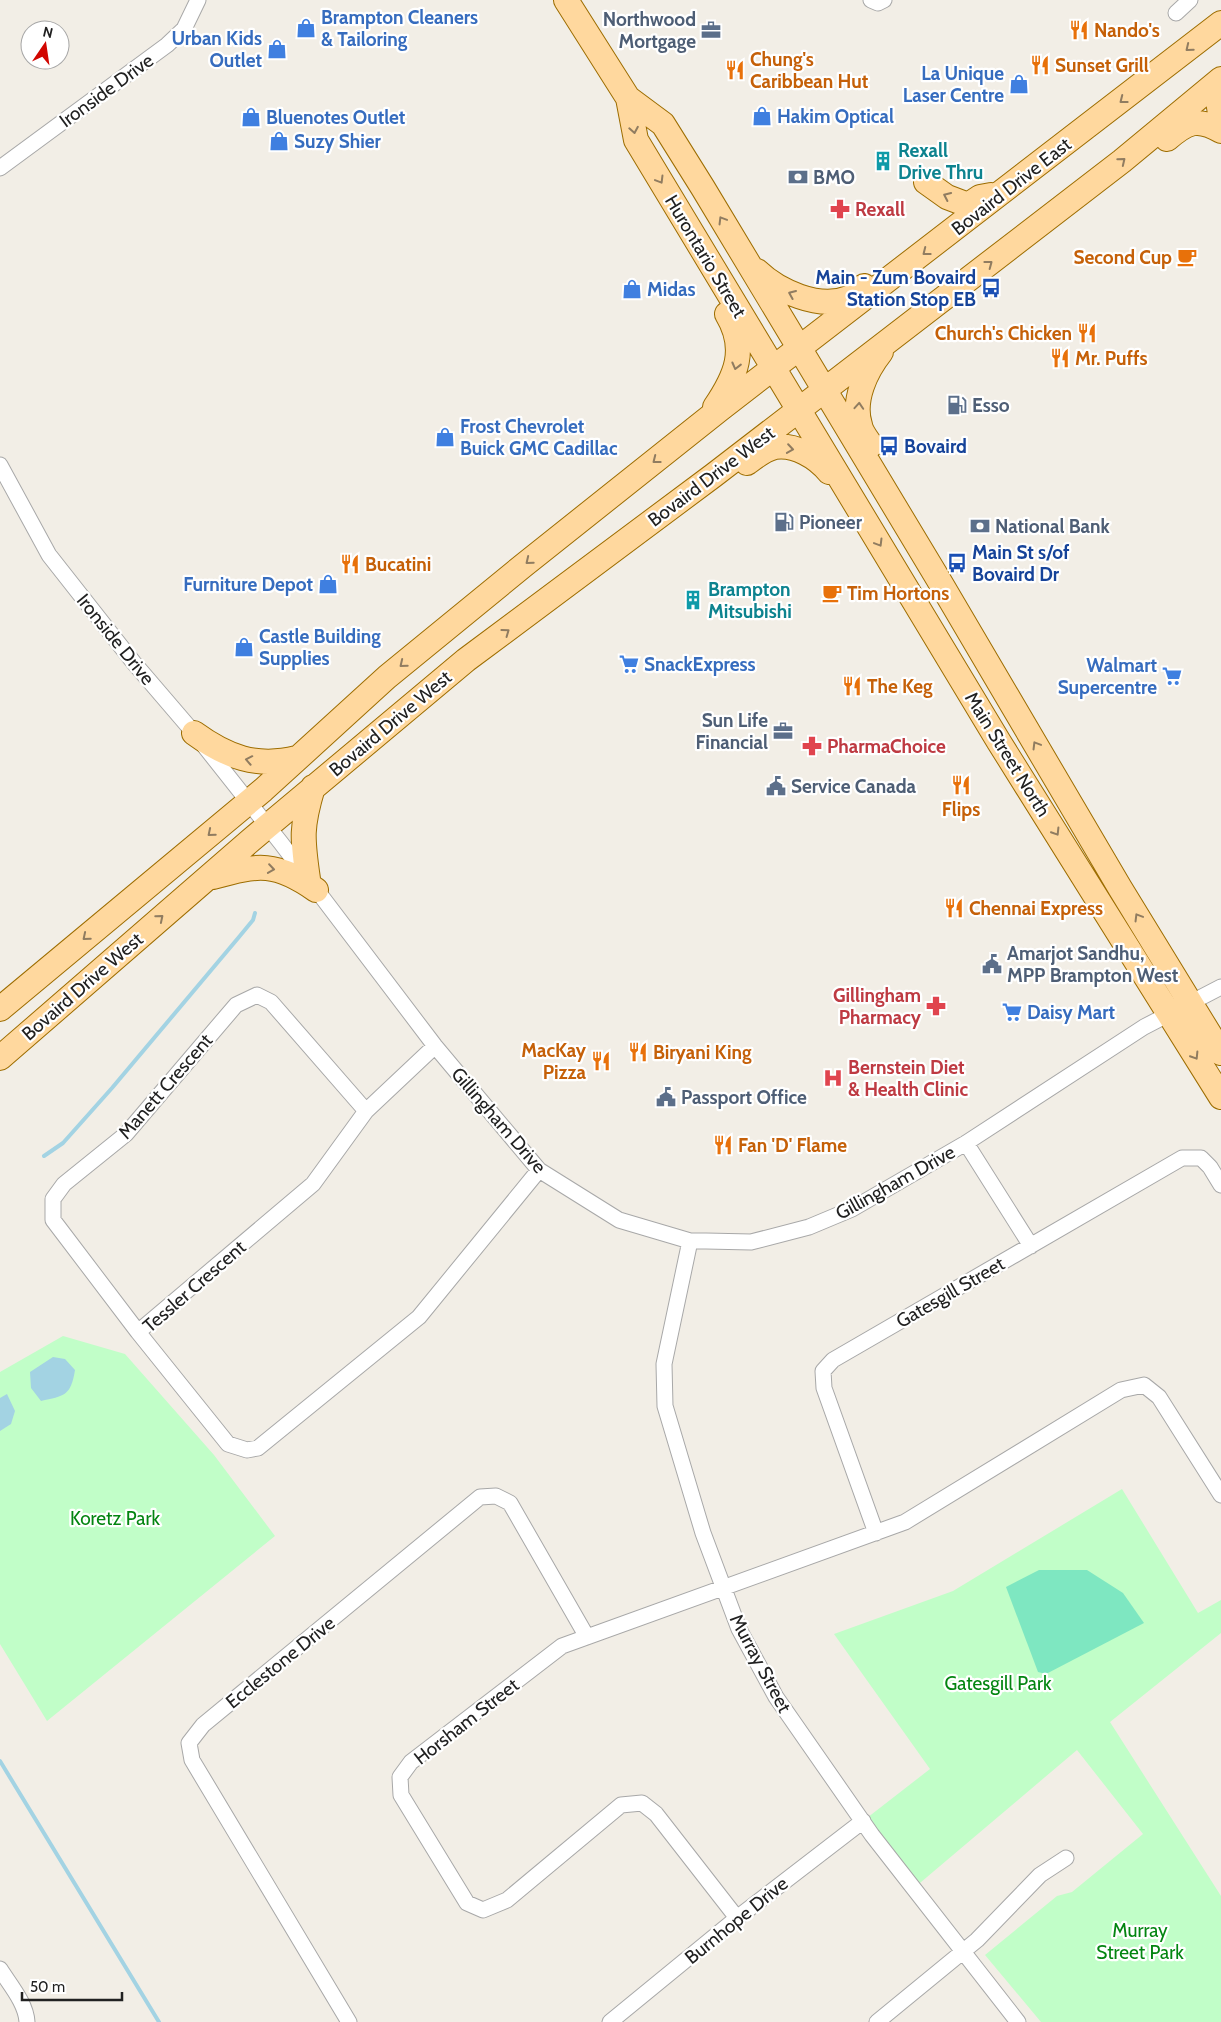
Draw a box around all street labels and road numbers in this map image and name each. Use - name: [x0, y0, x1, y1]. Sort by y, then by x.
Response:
- street label: Ironside Drive: [55, 48, 158, 132]
- street label: Bovaird Drive East: [947, 132, 1076, 240]
- street label: Hurontario Street: [660, 191, 752, 322]
- street label: Bovaird Drive West: [643, 421, 780, 532]
- street label: Ironside Drive: [72, 589, 160, 690]
- street label: Bovaird Drive West: [324, 665, 457, 781]
- street label: Main Street North: [960, 688, 1055, 821]
- street label: Bovaird Drive West: [17, 927, 148, 1045]
- street label: Manett Crescent: [113, 1029, 218, 1144]
- street label: Gillingham Drive: [446, 1063, 551, 1178]
- street label: Gillingham Drive: [832, 1140, 959, 1225]
- street label: Tessler Crescent: [138, 1235, 251, 1337]
- street label: Gatesgill Street: [892, 1252, 1009, 1333]
- street label: Murray Street: [725, 1610, 796, 1717]
- street label: Ecclestone Drive: [221, 1611, 340, 1713]
- street label: Horsham Street: [409, 1673, 524, 1769]
- street label: Burnhope Drive: [680, 1872, 793, 1969]

